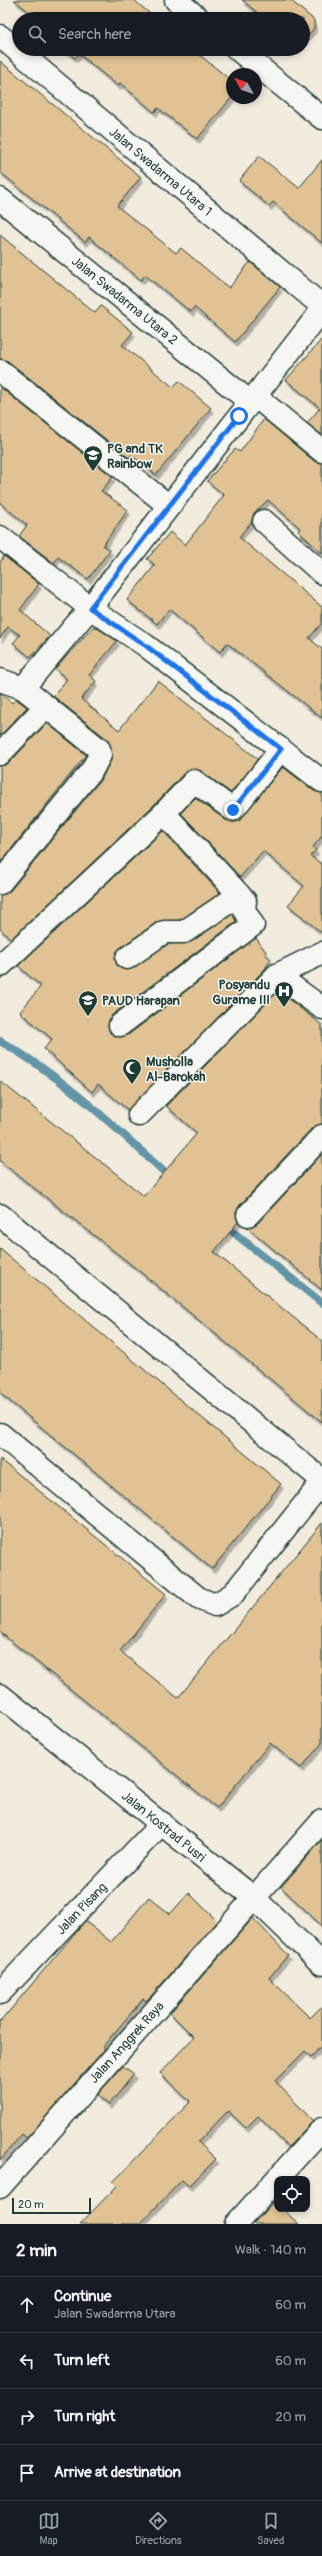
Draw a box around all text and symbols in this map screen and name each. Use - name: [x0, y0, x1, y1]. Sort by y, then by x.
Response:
- search box: [12, 12, 310, 56]
- icon: search: [26, 23, 48, 45]
- text: Search here: [58, 25, 131, 44]
- north arrow: [226, 68, 262, 104]
- street label: Jalan Swadarma Utara 1: [106, 124, 215, 220]
- street label: Jalan Swadarma Utara 2: [68, 253, 181, 348]
- route start: [230, 407, 248, 425]
- place label: PG and TK Rainbow: [107, 441, 163, 472]
- school or university icon: PG and TK Rainbow: [82, 444, 104, 472]
- route end: [224, 801, 242, 819]
- place label: Posyandu Gurame III: [212, 977, 270, 1008]
- hospital icon: Posyandu Gurame III: [273, 980, 295, 1008]
- school or university icon: PAUD Harapan: [77, 989, 99, 1017]
- place label: PAUD Harapan: [102, 993, 181, 1009]
- place label: Musholla Al-Barokah: [146, 1054, 205, 1085]
- mosque icon: Musholla Al-Barokah: [121, 1057, 143, 1085]
- street label: Jalan Kostrad Pusri: [118, 1788, 209, 1866]
- street label: Jalan Pisang: [53, 1879, 111, 1938]
- street label: Jalan Anggrek Raya: [86, 1999, 168, 2087]
- map controls: [274, 2176, 310, 2212]
- button: locate: [274, 2176, 310, 2212]
- scale bar: [12, 2196, 91, 2215]
- text: 20 m: [18, 2198, 44, 2211]
- text: 2 min: [16, 2240, 57, 2261]
- text: Walk · 140 m: [235, 2242, 306, 2258]
- text: Continue: [54, 2287, 112, 2306]
- icon: ahead: [16, 2294, 38, 2316]
- text: 60 m: [275, 2297, 306, 2313]
- text: Jalan Swadarma Utara: [54, 2306, 176, 2322]
- icon: left: [16, 2350, 38, 2372]
- text: Turn left: [54, 2351, 110, 2370]
- text: 60 m: [275, 2353, 306, 2369]
- icon: right: [16, 2406, 38, 2428]
- text: Turn right: [54, 2407, 115, 2426]
- text: 20 m: [275, 2409, 306, 2425]
- icon: arrive: [16, 2462, 38, 2484]
- text: Arrive at destination: [54, 2463, 181, 2482]
- tab: Map: [38, 2510, 60, 2547]
- tab: Directions: [135, 2510, 182, 2547]
- tab: Saved: [257, 2510, 284, 2547]

